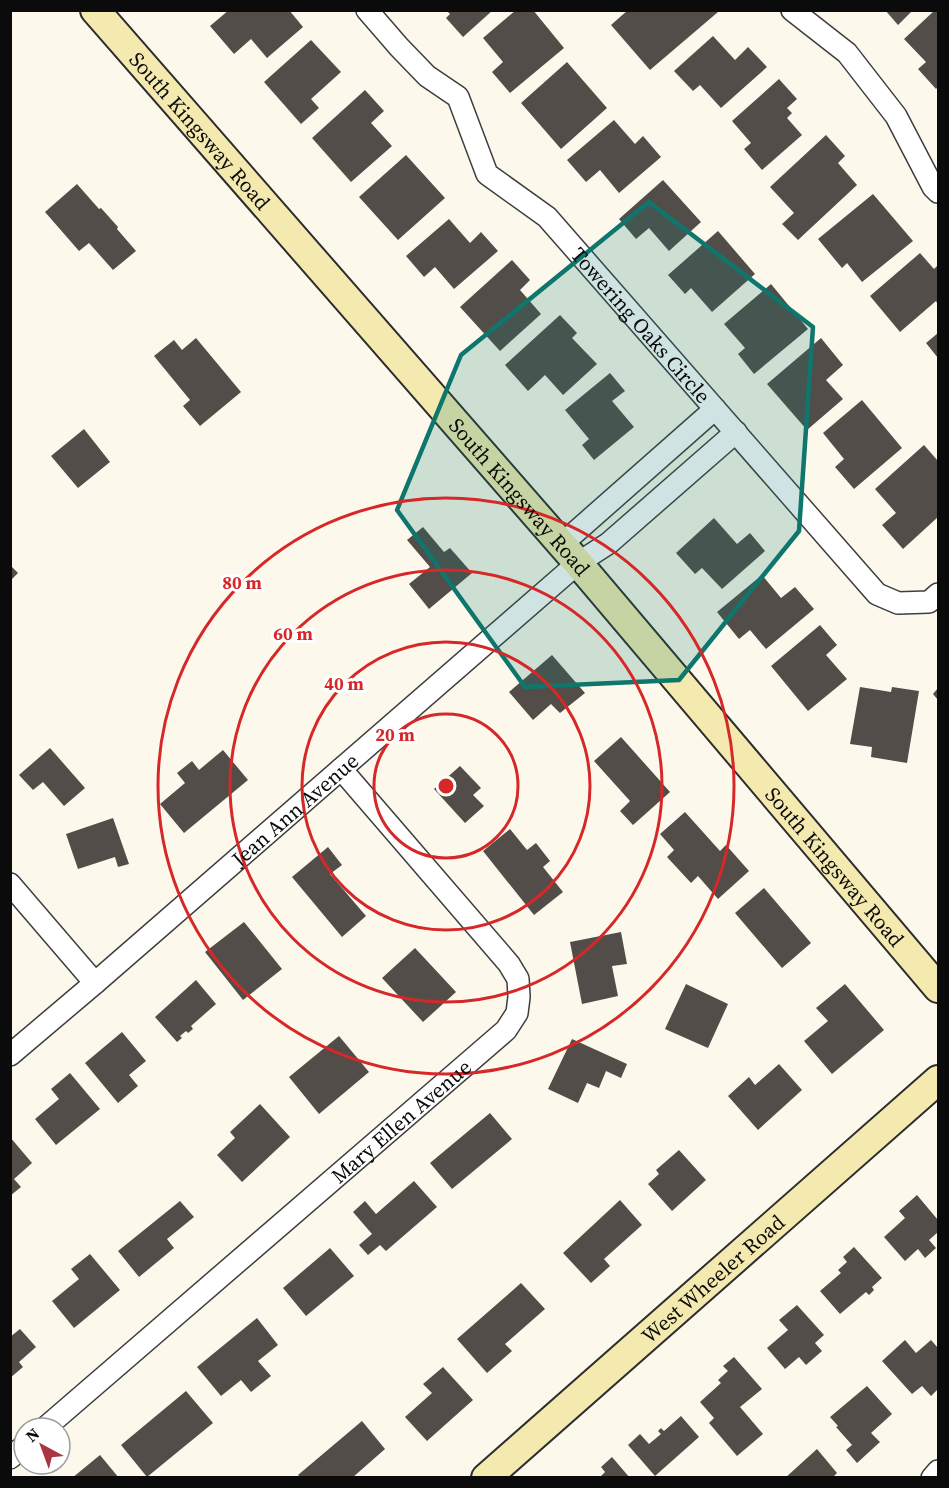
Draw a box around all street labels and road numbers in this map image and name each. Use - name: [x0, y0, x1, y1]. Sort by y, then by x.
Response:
- street label: South Kingsway Road: [123, 45, 277, 216]
- street label: Towering Oaks Circle: [565, 240, 718, 409]
- street label: South Kingsway Road: [443, 411, 597, 582]
- street label: Jean Ann Avenue: [224, 746, 364, 873]
- street label: South Kingsway Road: [759, 780, 911, 953]
- street label: Mary Ellen Avenue: [325, 1052, 477, 1189]
- street label: West Wheeler Road: [635, 1207, 791, 1349]

